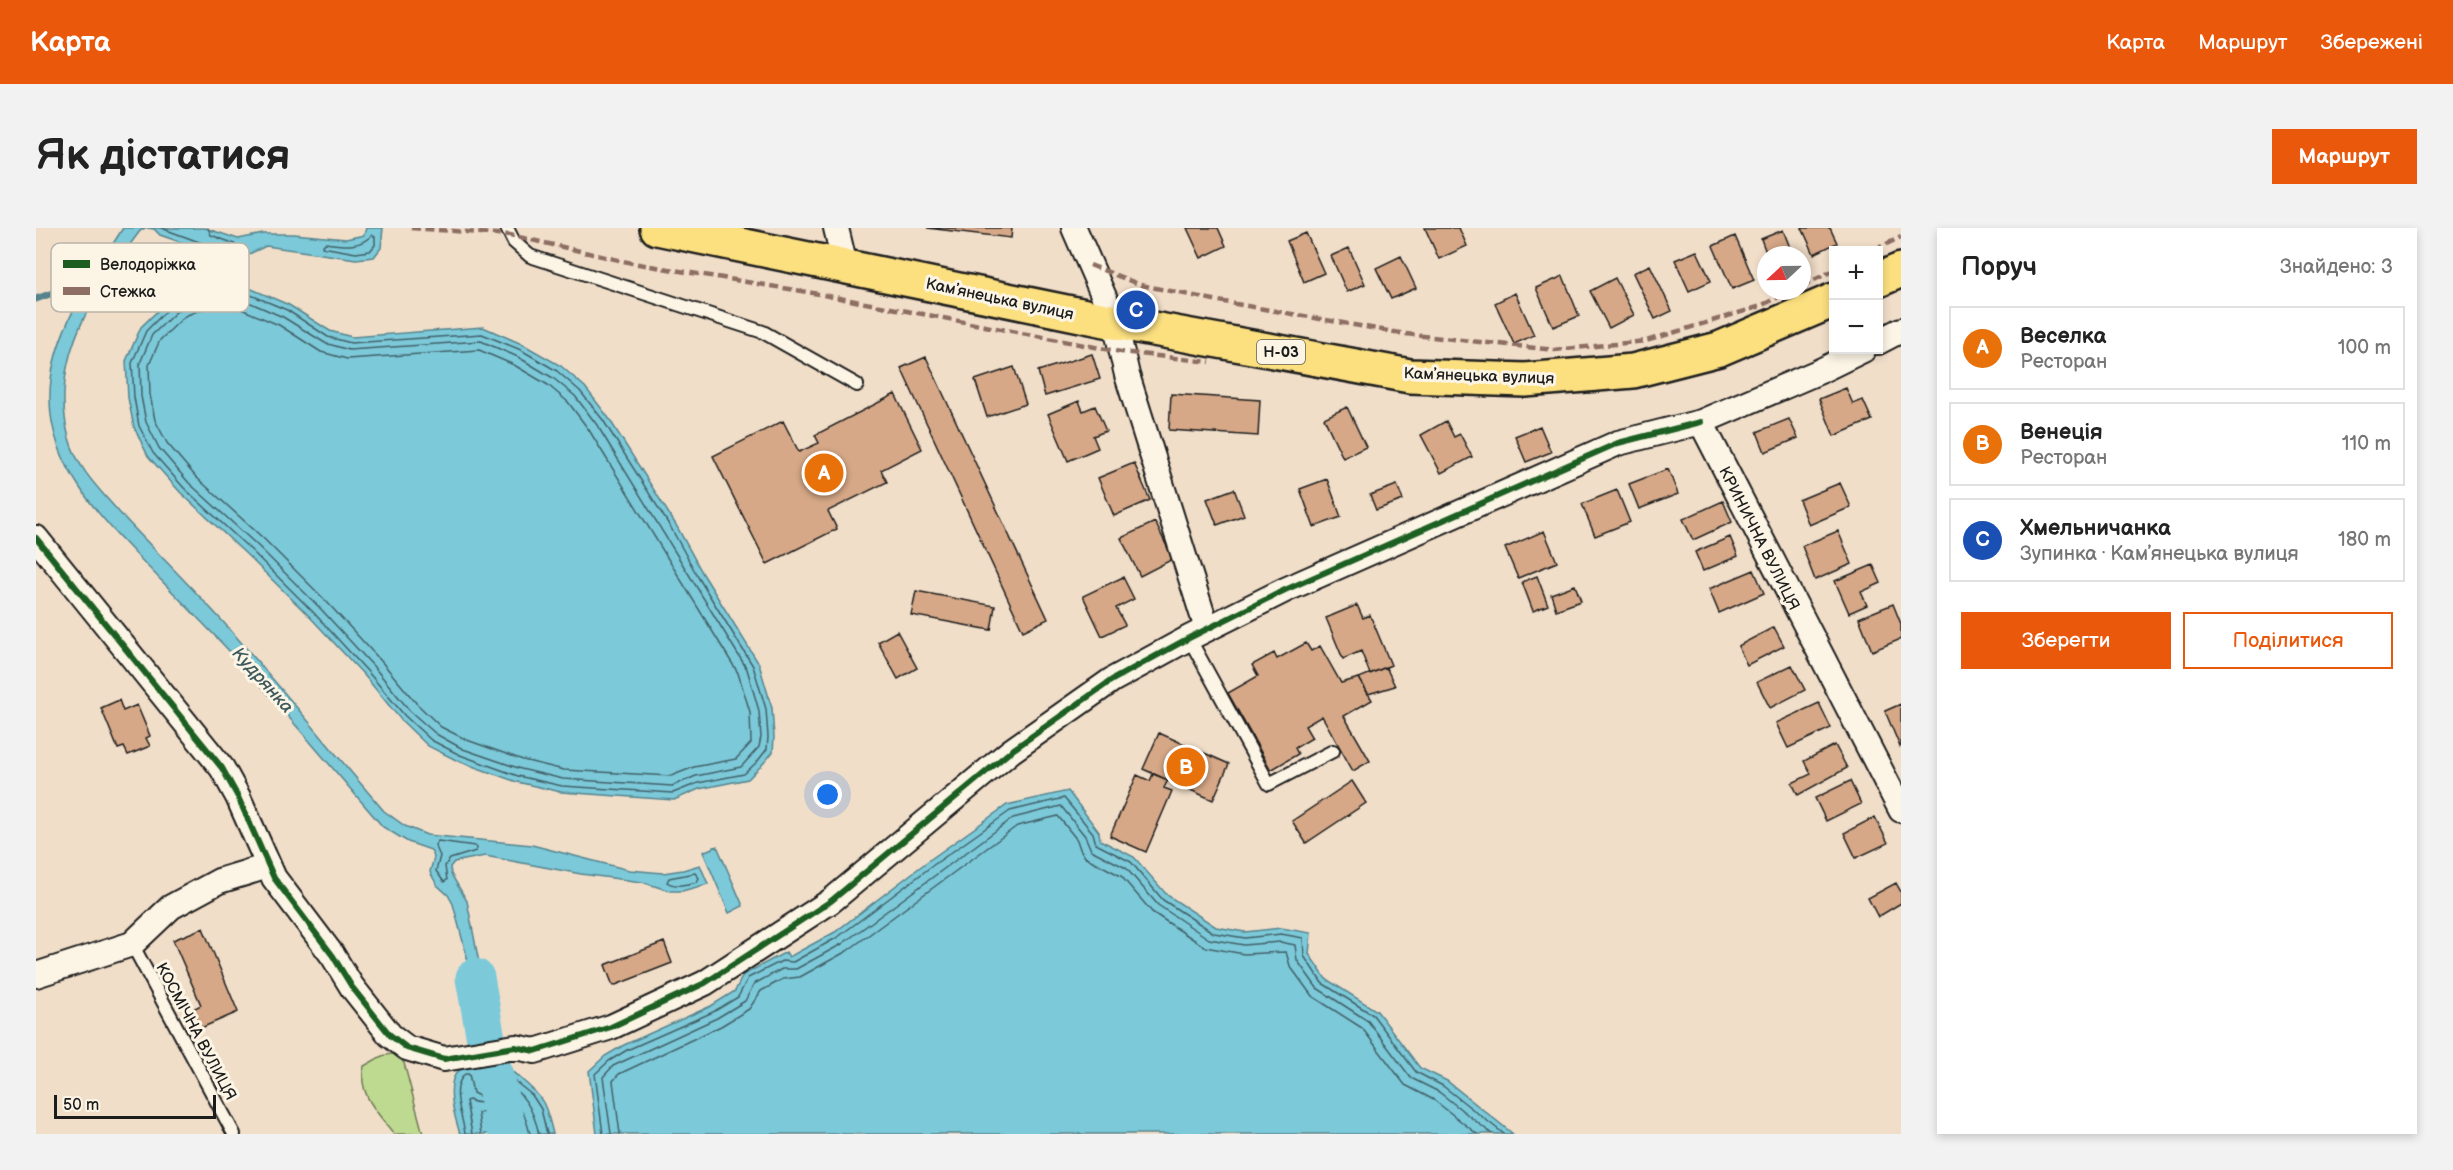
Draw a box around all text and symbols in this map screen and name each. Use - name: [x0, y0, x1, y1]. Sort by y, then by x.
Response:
- text: Карта: [30, 26, 110, 59]
- text: Карта: [2106, 30, 2165, 55]
- text: Маршрут: [2198, 30, 2288, 55]
- text: Збережені: [2321, 30, 2423, 55]
- button: Маршрут: [2272, 129, 2417, 184]
- text: Як дістатися: [36, 131, 290, 182]
- legend: [51, 243, 249, 312]
- north arrow: [1757, 246, 1811, 300]
- map controls: [1829, 246, 1883, 354]
- button: +: [1829, 246, 1883, 300]
- text: Поруч: [1961, 252, 2037, 283]
- text: Знайдено: 3: [2280, 255, 2393, 279]
- text: Велодоріжка: [100, 256, 196, 275]
- street label: Камʼянецька вулиця: [924, 274, 1076, 324]
- text: Стежка: [100, 283, 157, 302]
- pin: C: [1116, 288, 1156, 332]
- button: −: [1829, 300, 1883, 354]
- text: Веселка: [2020, 323, 2106, 350]
- text: A: [1976, 336, 1989, 360]
- text: 100 m: [2338, 336, 2391, 360]
- road number: Н-03: [1257, 340, 1305, 364]
- text: Ресторан: [2020, 350, 2107, 374]
- street label: Камʼянецька вулиця: [1403, 364, 1555, 389]
- text: Венеція: [2020, 419, 2103, 446]
- text: B: [1975, 432, 1990, 456]
- text: 110 m: [2342, 432, 2391, 456]
- text: Ресторан: [2020, 446, 2107, 470]
- pin: A: [804, 450, 844, 496]
- street label: КРИНИЧНА ВУЛИЦЯ: [1714, 464, 1803, 614]
- text: Хмельничанка: [2020, 515, 2171, 542]
- text: C: [1975, 528, 1990, 552]
- text: 180 m: [2338, 528, 2391, 552]
- text: Зупинка · Камʼянецька вулиця: [2020, 542, 2299, 566]
- button: Зберегти: [1961, 612, 2171, 669]
- button: Поділитися: [2183, 612, 2393, 669]
- water label: Кудрянка: [228, 643, 298, 718]
- pin: B: [1166, 744, 1206, 790]
- your location: [813, 780, 842, 809]
- street label: КОСМІЧНА ВУЛИЦЯ: [151, 960, 240, 1104]
- scale bar: [54, 1092, 216, 1120]
- text: 50 m: [63, 1096, 99, 1115]

